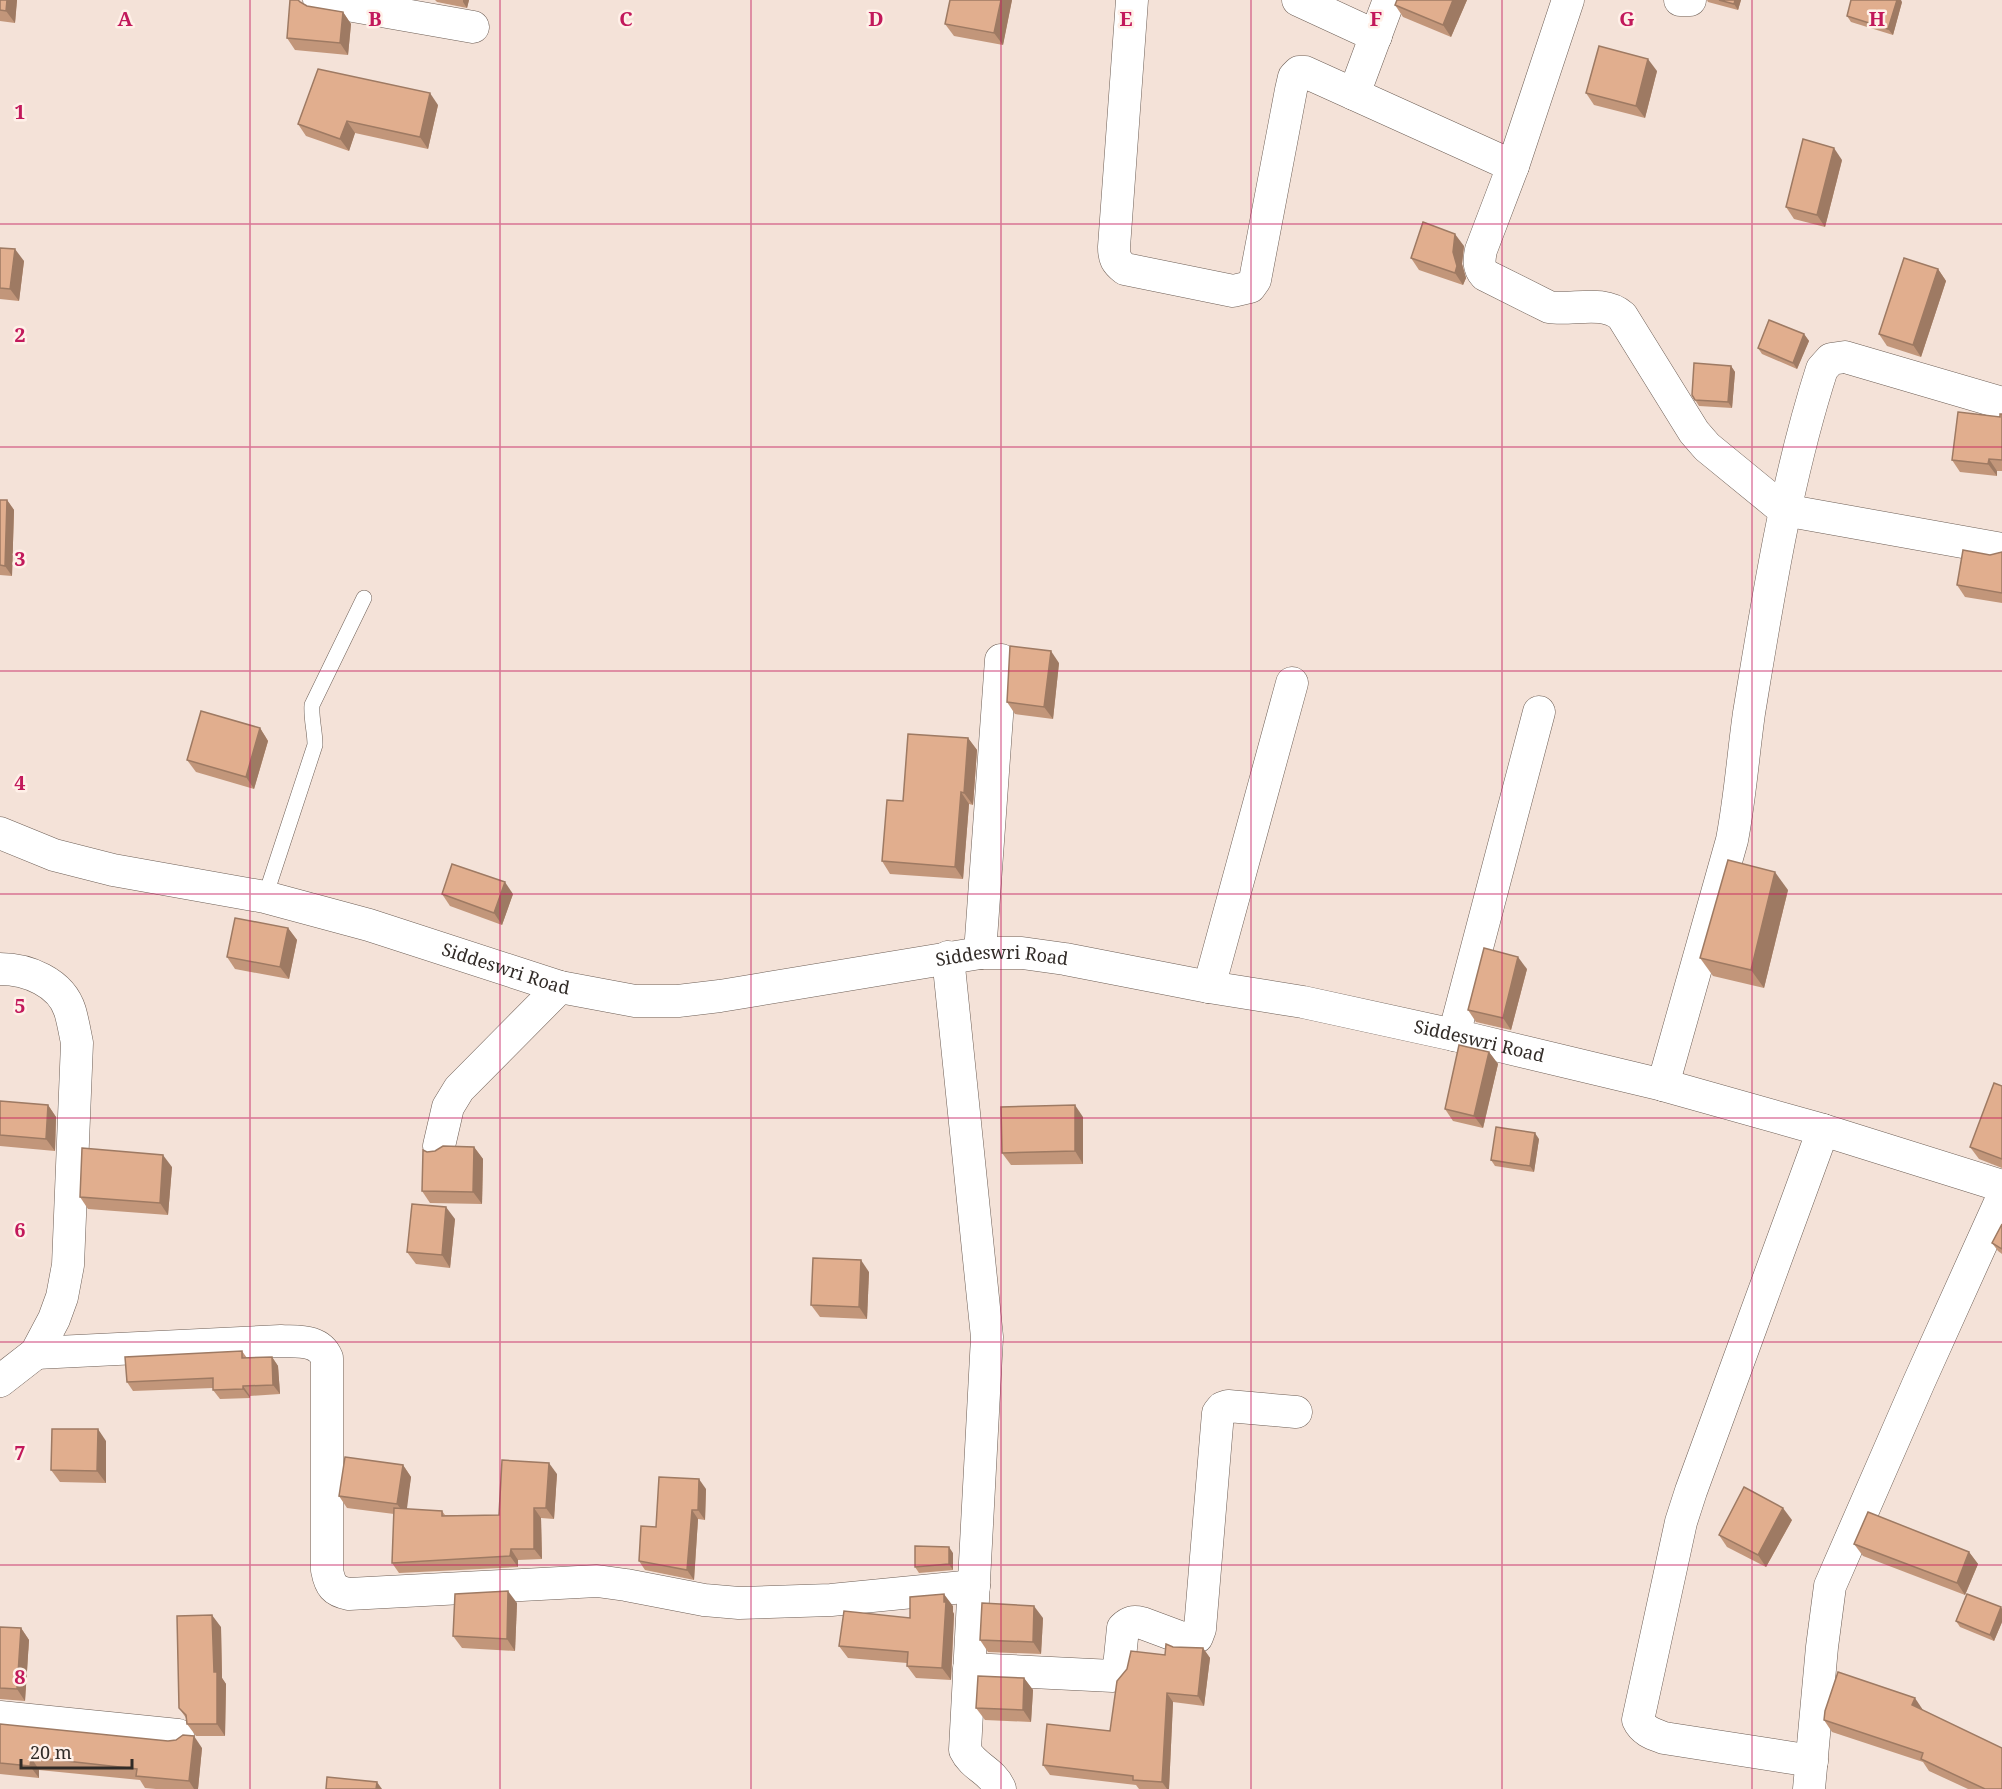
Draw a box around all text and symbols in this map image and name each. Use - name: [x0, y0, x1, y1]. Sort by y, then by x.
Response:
- text: A: [117, 5, 133, 32]
- text: B: [368, 5, 382, 32]
- text: C: [619, 5, 633, 32]
- text: D: [868, 5, 884, 32]
- text: E: [1119, 5, 1133, 32]
- text: F: [1370, 5, 1382, 32]
- text: G: [1619, 5, 1635, 32]
- text: H: [1869, 5, 1885, 32]
- text: 1: [14, 98, 26, 125]
- text: 2: [14, 321, 26, 348]
- text: 3: [14, 545, 26, 572]
- text: 4: [14, 769, 26, 796]
- street label: Siddeswri Road: [439, 936, 572, 1000]
- street label: Siddeswri Road: [934, 940, 1070, 971]
- text: 5: [14, 992, 26, 1019]
- street label: Siddeswri Road: [1412, 1014, 1547, 1067]
- text: 6: [14, 1216, 26, 1243]
- text: 7: [14, 1439, 26, 1466]
- text: 8: [14, 1663, 26, 1690]
- scale bar: [21, 1732, 132, 1770]
- text: 20 m: [30, 1740, 72, 1764]

